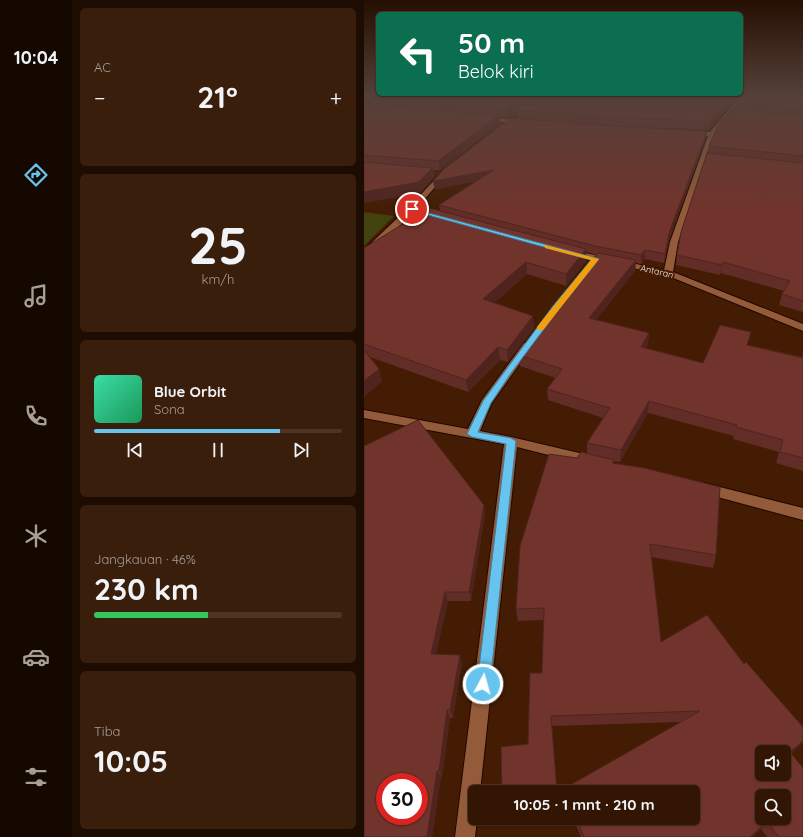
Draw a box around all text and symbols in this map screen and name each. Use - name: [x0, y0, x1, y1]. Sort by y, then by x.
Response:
- text: 50 m: [458, 25, 525, 60]
- icon: left: [392, 28, 444, 80]
- text: 10:04: [14, 46, 58, 69]
- text: AC: [94, 59, 111, 75]
- text: Belok kiri: [458, 60, 534, 83]
- text: 21°: [197, 78, 238, 116]
- text: −: [94, 84, 105, 112]
- text: +: [330, 84, 342, 112]
- icon: directions: [22, 161, 50, 189]
- pin: [395, 192, 429, 226]
- icon: arrive: [401, 198, 423, 220]
- text: 25: [188, 212, 248, 277]
- street label: Antaran: [639, 262, 675, 280]
- text: km/h: [202, 271, 234, 287]
- icon: music: [22, 282, 50, 310]
- text: Blue Orbit: [154, 382, 227, 401]
- text: Sona: [154, 401, 185, 417]
- icon: phone: [22, 402, 50, 430]
- icon: previous: [124, 439, 146, 461]
- icon: pause: [207, 439, 229, 461]
- icon: next: [290, 439, 312, 461]
- icon: climate: [22, 522, 50, 550]
- text: Jangkauan · 46%: [94, 551, 196, 567]
- text: 230 km: [94, 570, 199, 608]
- icon: car: [22, 643, 50, 671]
- position arrow: [462, 663, 504, 705]
- text: Tiba: [94, 723, 120, 739]
- text: 10:05: [94, 742, 168, 780]
- map controls: [755, 745, 791, 825]
- button: sound: [755, 745, 791, 781]
- icon: filters: [22, 763, 50, 791]
- speed limit sign: 30: [376, 773, 428, 825]
- button: search: [755, 789, 791, 825]
- text: 10:05 · 1 mnt · 210 m: [513, 795, 655, 814]

